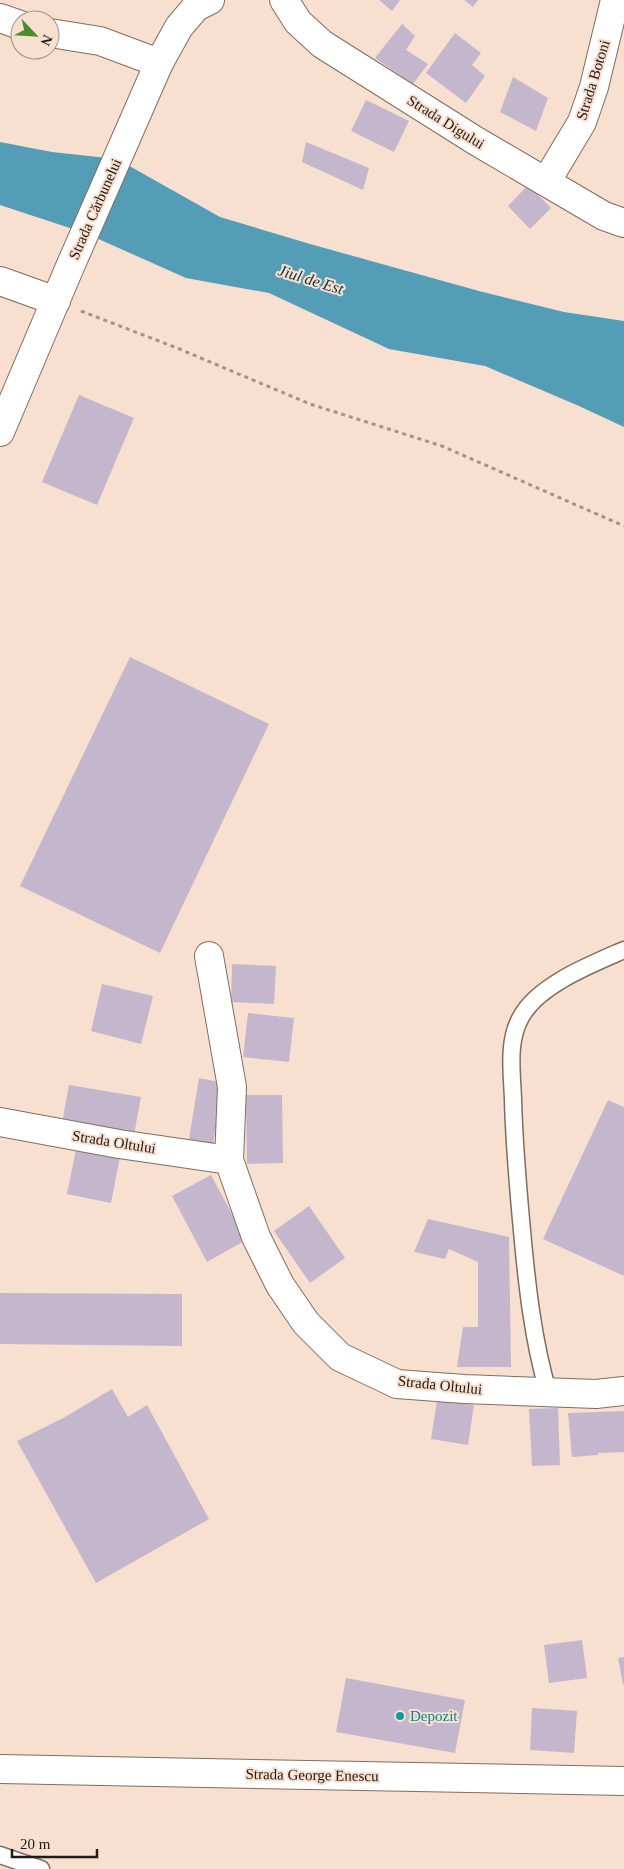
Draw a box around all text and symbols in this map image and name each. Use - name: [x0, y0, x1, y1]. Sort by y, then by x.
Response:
- north arrow: [10, 10, 60, 60]
- text: N: [37, 33, 55, 48]
- street label: Strada Botoni: [573, 38, 613, 122]
- street label: Strada Digului: [404, 92, 488, 152]
- street label: Strada Cărbunelui: [66, 156, 124, 262]
- water label: Jiul de Est: [276, 261, 346, 298]
- street label: Strada Oltului: [71, 1127, 157, 1157]
- street label: Strada Oltului: [397, 1373, 483, 1397]
- place label: Depozit: [410, 1708, 458, 1724]
- marker: Depozit: [394, 1710, 406, 1722]
- street label: Strada George Enescu: [245, 1766, 379, 1784]
- scale bar: [12, 1826, 98, 1858]
- text: 20 m: [20, 1836, 51, 1852]

